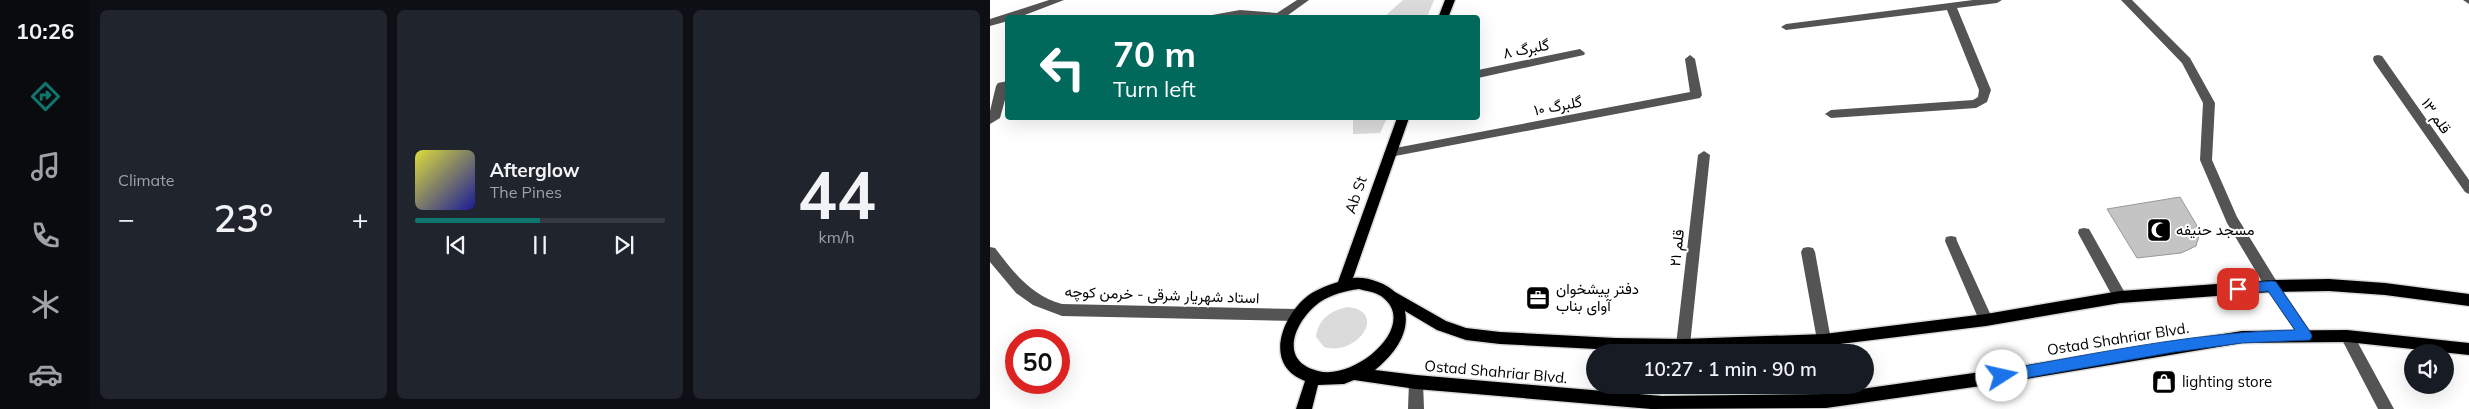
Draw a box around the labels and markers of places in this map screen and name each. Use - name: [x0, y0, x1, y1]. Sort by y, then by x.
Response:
- mosque icon: مسجد حنیفه: [2146, 217, 2172, 243]
- place label: مسجد حنیفه: [2176, 220, 2255, 239]
- pin: [2217, 268, 2259, 310]
- place label: دفتر پیشخوان آوای بناب: [1556, 279, 1639, 316]
- office icon: دفتر پیشخوان آوای بناب: [1525, 285, 1551, 311]
- shop icon: lighting store: [2151, 369, 2177, 395]
- place label: lighting store: [2182, 372, 2272, 391]

